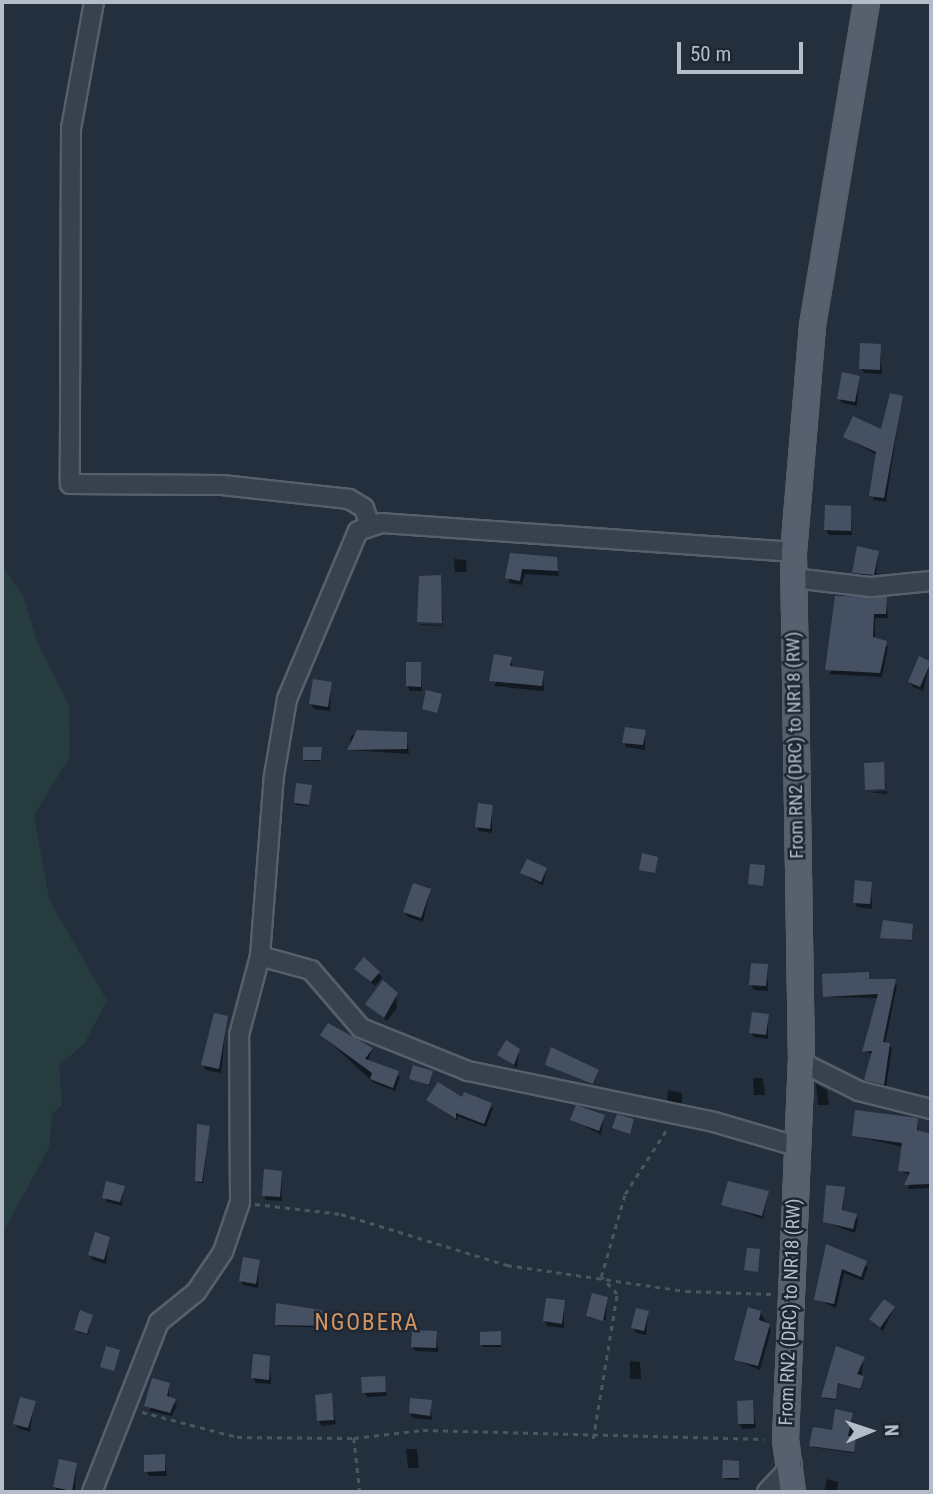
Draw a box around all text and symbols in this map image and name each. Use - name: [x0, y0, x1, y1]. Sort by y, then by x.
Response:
- scale bar: [681, 28, 807, 72]
- text: 50 m: [690, 42, 731, 66]
- street label: From RN2 (DRC) to NR18 (RW): [782, 631, 808, 859]
- street label: From RN2 (DRC) to NR18 (RW): [775, 1198, 805, 1426]
- district label: NGOBERA: [315, 1309, 419, 1337]
- north arrow: [835, 1396, 905, 1466]
- text: N: [880, 1424, 903, 1436]

